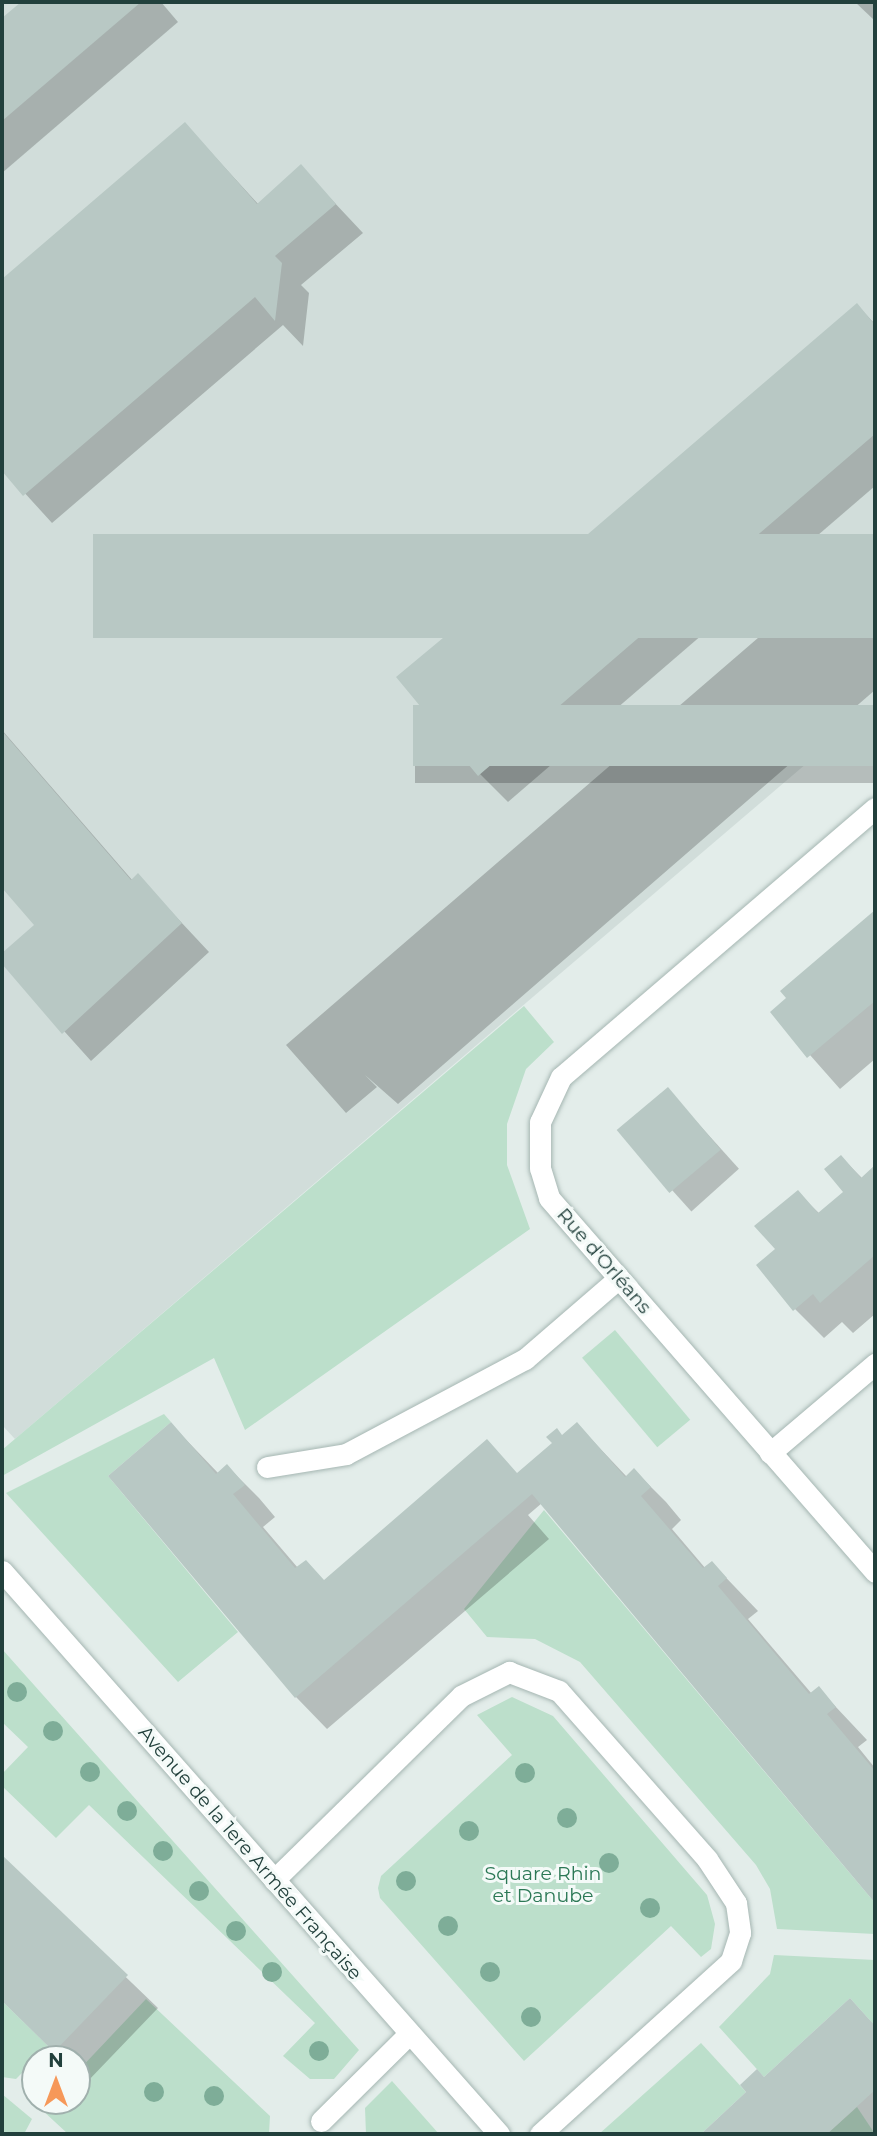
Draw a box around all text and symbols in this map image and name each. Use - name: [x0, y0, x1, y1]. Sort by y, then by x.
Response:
- street label: Rue d'Orléans: [552, 1204, 656, 1318]
- street label: Avenue de la 1ere Armée Française: [133, 1721, 367, 1985]
- park label: Square Rhin et Danube: [485, 1863, 601, 1907]
- north arrow: [21, 2045, 91, 2115]
- text: N: [48, 2049, 64, 2072]

